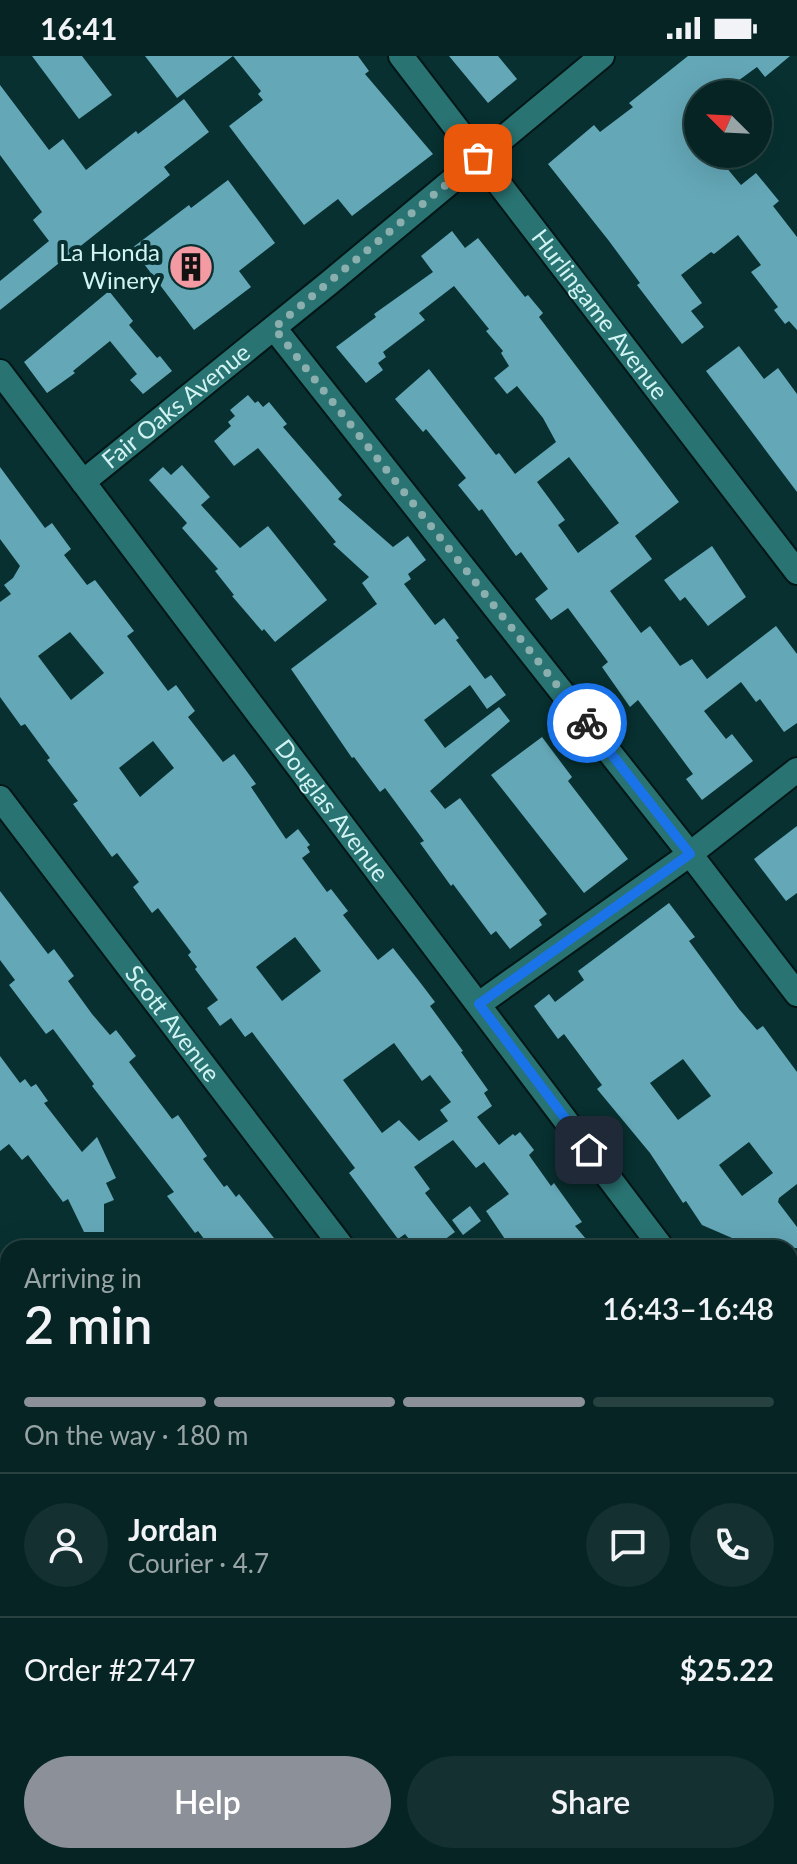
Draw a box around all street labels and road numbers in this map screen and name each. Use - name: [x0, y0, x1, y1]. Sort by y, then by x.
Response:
- street label: Hurlingame Avenue: [526, 223, 675, 405]
- street label: Fair Oaks Avenue: [95, 337, 255, 474]
- street label: Douglas Avenue: [270, 733, 396, 887]
- street label: Scott Avenue: [120, 959, 227, 1087]

